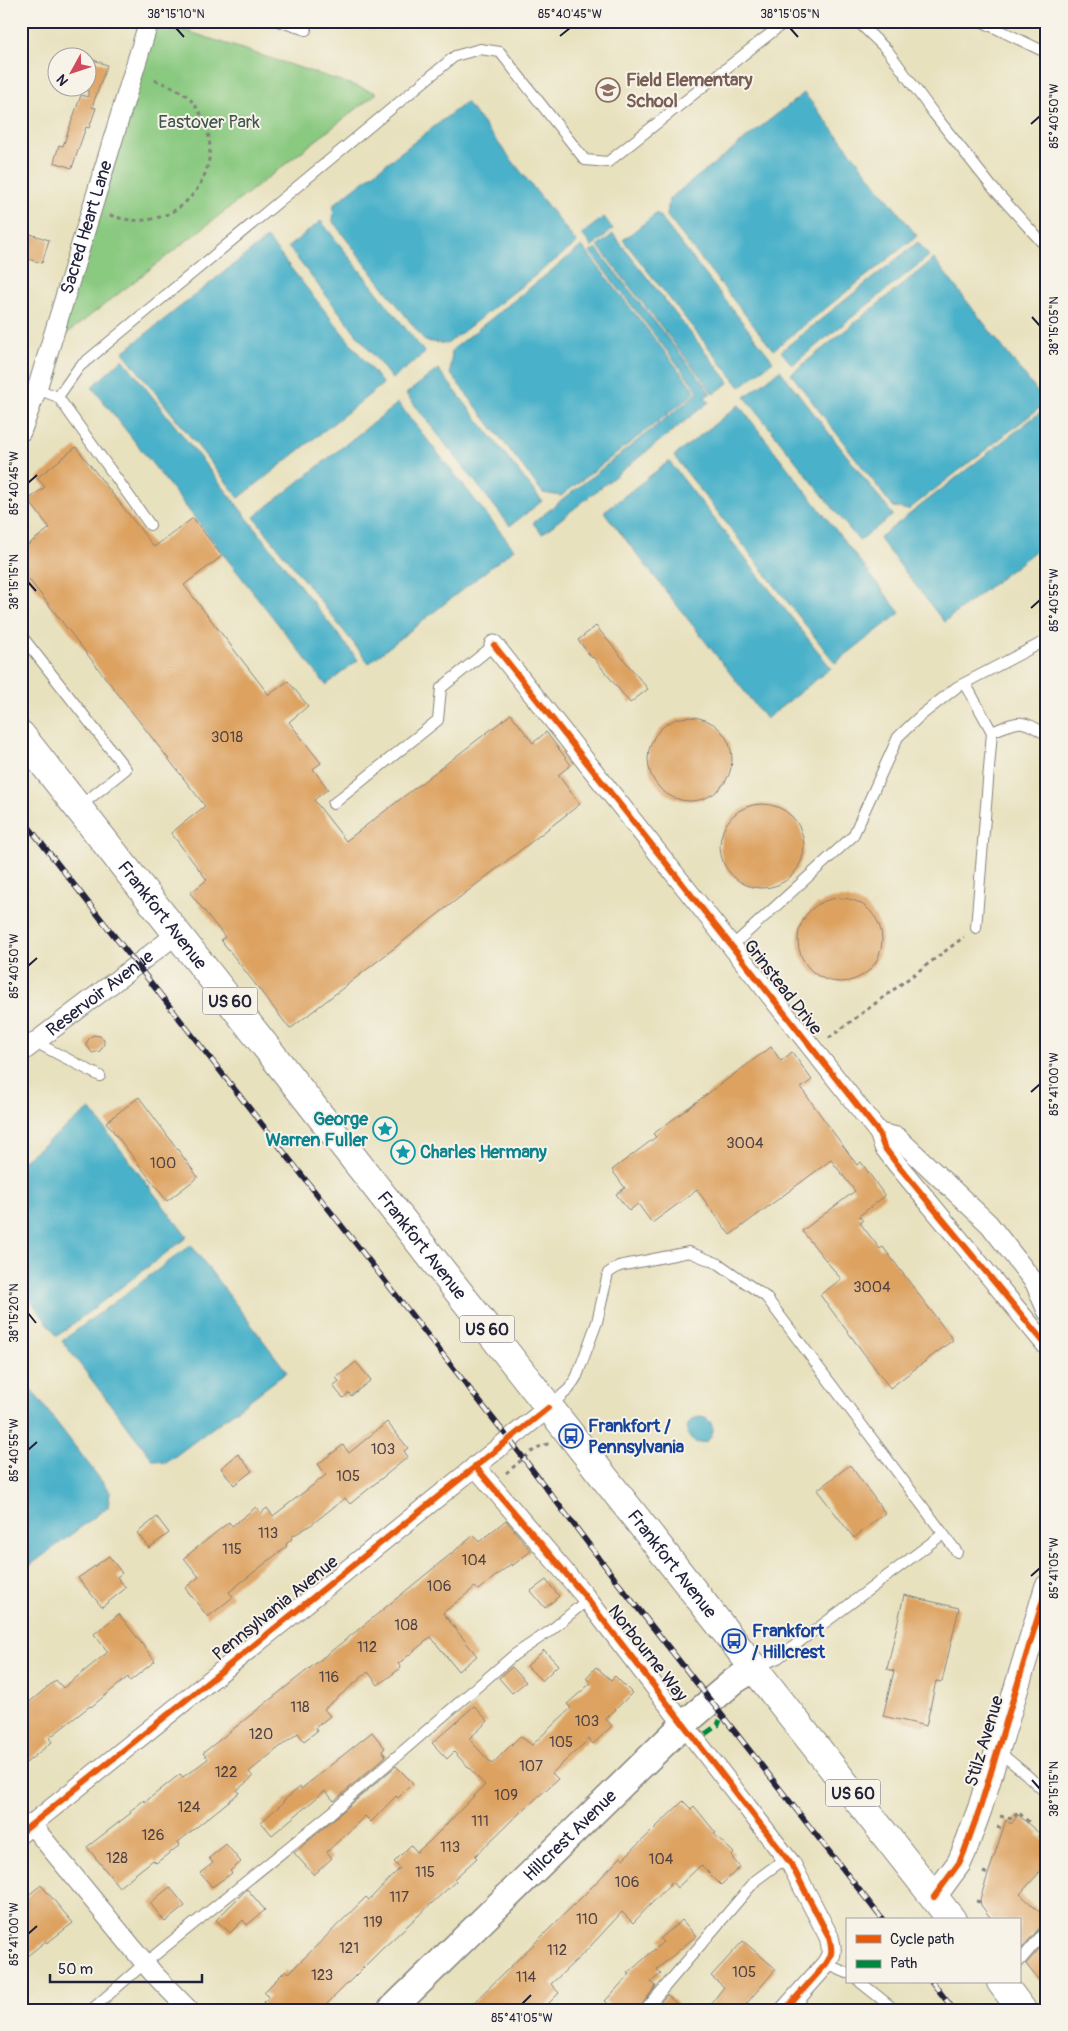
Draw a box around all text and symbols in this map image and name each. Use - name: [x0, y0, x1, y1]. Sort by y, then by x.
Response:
- text: 38°15'10"N: [147, 7, 205, 22]
- text: 85°40'45"W: [538, 7, 602, 22]
- text: 38°15'05"N: [760, 7, 820, 22]
- north arrow: [48, 48, 98, 98]
- place label: Field Elementary School: [626, 69, 753, 113]
- text: N: [53, 71, 72, 89]
- school or university icon: Field Elementary School: [595, 77, 621, 103]
- text: 85°40'50"W: [1047, 83, 1062, 149]
- park label: Eastover Park: [158, 111, 260, 134]
- street label: Sacred Heart Lane: [56, 158, 118, 297]
- text: 38°15'05"N: [1047, 296, 1062, 356]
- text: 85°40'45"W: [7, 451, 22, 515]
- text: 38°15'15"N: [7, 554, 22, 610]
- text: 85°40'55"W: [1047, 568, 1062, 632]
- house number: 3018: [211, 728, 243, 747]
- street label: Frankfort Avenue: [112, 856, 212, 974]
- text: 85°40'50"W: [7, 933, 22, 999]
- street label: Grinstead Drive: [738, 935, 827, 1040]
- street label: Reservoir Avenue: [42, 945, 159, 1042]
- road number: US 60: [202, 988, 258, 1014]
- text: 85°41'00"W: [1047, 1052, 1062, 1116]
- place label: George Warren Fuller: [265, 1108, 369, 1152]
- place icon: George Warren Fuller: [372, 1116, 398, 1142]
- house number: 3004: [726, 1134, 764, 1153]
- place icon: Charles Hermany: [390, 1139, 416, 1165]
- place label: Charles Hermany: [420, 1141, 547, 1164]
- house number: 100: [150, 1154, 176, 1173]
- street label: Frankfort Avenue: [372, 1187, 471, 1305]
- house number: 3004: [853, 1278, 891, 1297]
- text: 38°15'20"N: [7, 1283, 22, 1343]
- road number: US 60: [460, 1316, 514, 1342]
- place label: Frankfort / Pennsylvania: [588, 1415, 685, 1459]
- text: 85°40'55"W: [7, 1418, 22, 1482]
- bus stop icon: Frankfort / Pennsylvania: [558, 1423, 584, 1449]
- house number: 103: [371, 1440, 395, 1459]
- house number: 105: [336, 1467, 360, 1486]
- street label: Frankfort Avenue: [622, 1505, 722, 1623]
- house number: 113: [258, 1524, 278, 1543]
- text: 85°41'05"W: [1047, 1537, 1062, 1599]
- house number: 115: [222, 1540, 242, 1559]
- street label: Pennsylvania Avenue: [208, 1550, 343, 1666]
- house number: 104: [462, 1551, 487, 1570]
- house number: 106: [427, 1577, 451, 1596]
- street label: Norbourne Way: [603, 1600, 693, 1707]
- house number: 108: [394, 1616, 418, 1635]
- place label: Frankfort / Hillcrest: [752, 1620, 826, 1664]
- bus stop icon: Frankfort / Hillcrest: [721, 1628, 747, 1654]
- house number: 112: [357, 1638, 377, 1657]
- house number: 116: [319, 1668, 339, 1687]
- street label: Stilz Avenue: [960, 1693, 1009, 1789]
- house number: 118: [290, 1698, 310, 1717]
- house number: 103: [575, 1712, 599, 1731]
- house number: 120: [249, 1725, 273, 1744]
- house number: 105: [549, 1733, 573, 1752]
- house number: 107: [519, 1757, 543, 1776]
- text: 38°15'15"N: [1047, 1761, 1062, 1817]
- house number: 122: [215, 1763, 237, 1782]
- road number: US 60: [826, 1780, 880, 1806]
- street label: Hillcrest Avenue: [519, 1785, 622, 1887]
- house number: 109: [494, 1786, 518, 1805]
- house number: 124: [178, 1798, 201, 1817]
- house number: 111: [471, 1812, 489, 1831]
- house number: 126: [142, 1826, 164, 1845]
- house number: 113: [440, 1838, 460, 1857]
- house number: 128: [106, 1849, 128, 1868]
- house number: 104: [649, 1850, 674, 1869]
- house number: 115: [415, 1863, 435, 1882]
- house number: 106: [615, 1873, 639, 1892]
- house number: 117: [389, 1888, 409, 1907]
- text: 85°41'00"W: [7, 1902, 22, 1966]
- house number: 110: [576, 1910, 598, 1929]
- house number: 119: [363, 1913, 383, 1932]
- legend: [846, 1918, 1020, 1984]
- text: Cycle path: [890, 1930, 954, 1949]
- house number: 121: [339, 1939, 359, 1958]
- house number: 112: [547, 1941, 567, 1960]
- scale bar: [50, 1951, 202, 1983]
- text: Path: [890, 1954, 917, 1973]
- text: 50 m: [58, 1960, 93, 1979]
- house number: 105: [732, 1963, 756, 1982]
- house number: 123: [311, 1966, 333, 1985]
- house number: 114: [516, 1968, 537, 1987]
- text: 85°41'05"W: [491, 2011, 553, 2026]

